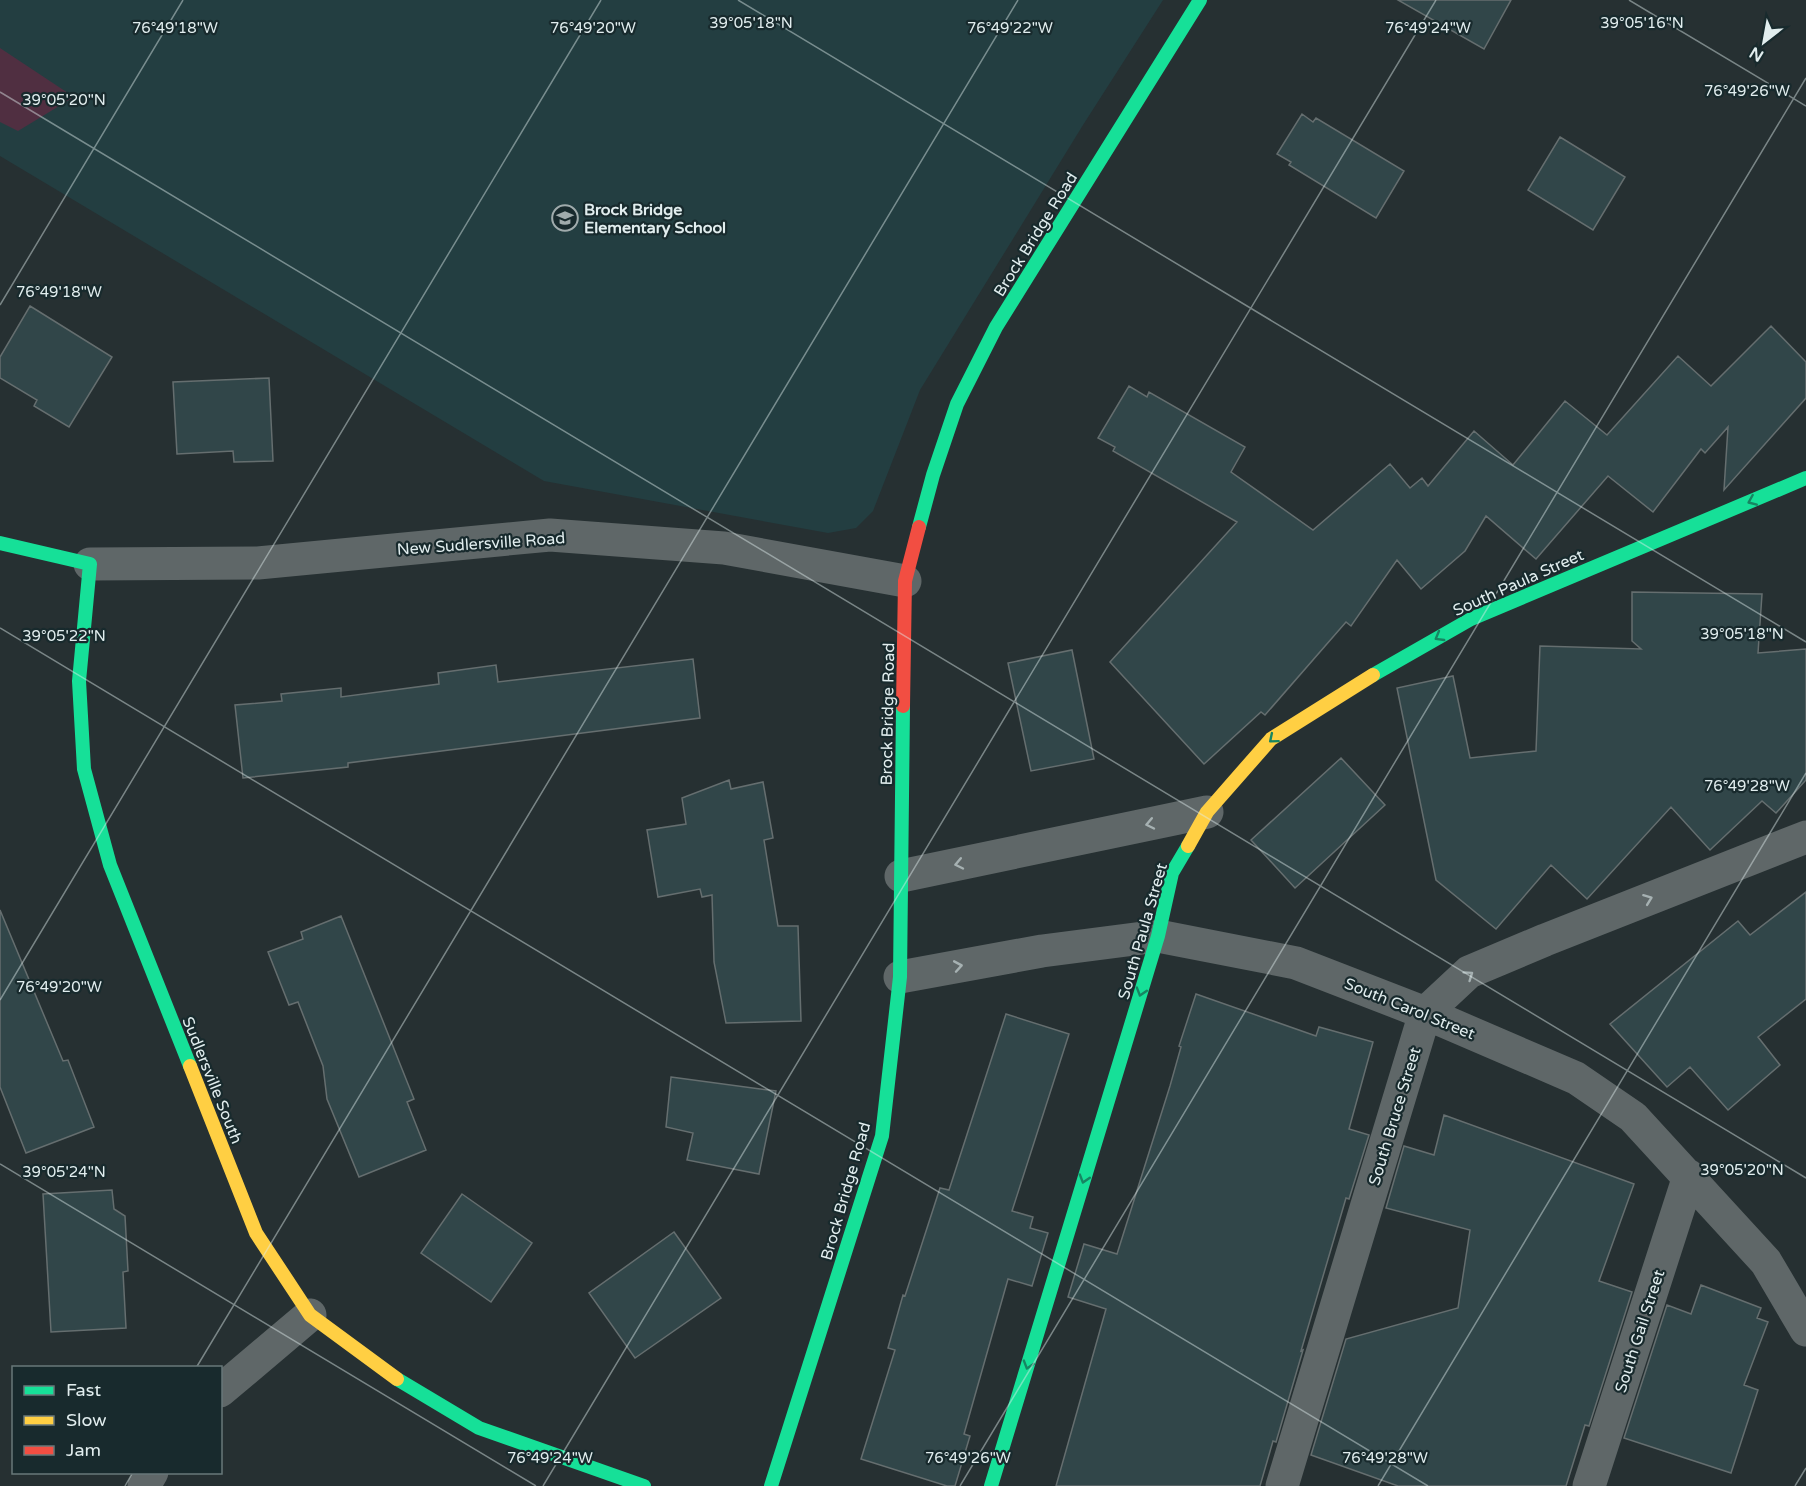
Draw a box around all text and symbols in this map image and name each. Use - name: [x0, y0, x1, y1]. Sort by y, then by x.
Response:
- north arrow: [1734, 12, 1794, 72]
- text: 39°05'18"N: [709, 14, 793, 32]
- text: 39°05'16"N: [1600, 14, 1684, 32]
- text: 76°49'18"W: [132, 19, 218, 37]
- text: 76°49'20"W: [550, 19, 636, 37]
- text: 76°49'22"W: [967, 19, 1053, 37]
- text: 76°49'24"W: [1385, 19, 1471, 37]
- text: N: [1746, 42, 1767, 66]
- text: 76°49'26"W: [1704, 82, 1790, 100]
- text: 39°05'20"N: [22, 91, 106, 109]
- street label: Brock Bridge Road: [990, 169, 1082, 300]
- place label: Brock Bridge Elementary School: [584, 200, 726, 238]
- school or university icon: Brock Bridge Elementary School: [550, 203, 580, 233]
- text: 76°49'18"W: [16, 283, 102, 301]
- one-way arrow: [1747, 494, 1758, 506]
- street label: New Sudlersville Road: [396, 528, 566, 560]
- street label: South Paula Street: [1450, 545, 1587, 621]
- text: 39°05'18"N: [1700, 625, 1784, 643]
- text: 39°05'22"N: [22, 627, 106, 645]
- one-way arrow: [1434, 630, 1445, 641]
- street label: Brock Bridge Road: [877, 642, 899, 786]
- one-way arrow: [1269, 732, 1280, 743]
- text: 76°49'28"W: [1704, 777, 1790, 795]
- one-way arrow: [1145, 817, 1155, 830]
- one-way arrow: [954, 857, 964, 870]
- street label: South Paula Street: [1114, 861, 1172, 1002]
- one-way arrow: [1643, 894, 1653, 907]
- one-way arrow: [953, 960, 963, 973]
- one-way arrow: [1462, 971, 1473, 982]
- street label: South Carol Street: [1341, 974, 1478, 1044]
- text: 76°49'20"W: [16, 978, 102, 996]
- one-way arrow: [1136, 986, 1148, 997]
- street label: Sudlersville South: [177, 1014, 247, 1147]
- street label: South Bruce Street: [1364, 1045, 1426, 1188]
- street label: Brock Bridge Road: [817, 1120, 875, 1263]
- text: 39°05'20"N: [1700, 1161, 1784, 1179]
- text: 39°05'24"N: [22, 1163, 106, 1181]
- one-way arrow: [1079, 1173, 1092, 1183]
- street label: South Gail Street: [1611, 1267, 1669, 1395]
- one-way arrow: [1023, 1359, 1035, 1370]
- legend: [12, 1366, 222, 1474]
- text: Fast: [66, 1379, 101, 1401]
- text: Slow: [66, 1409, 107, 1431]
- text: Jam: [66, 1439, 101, 1461]
- text: 76°49'24"W: [507, 1449, 593, 1467]
- text: 76°49'26"W: [925, 1449, 1011, 1467]
- text: 76°49'28"W: [1342, 1449, 1428, 1467]

